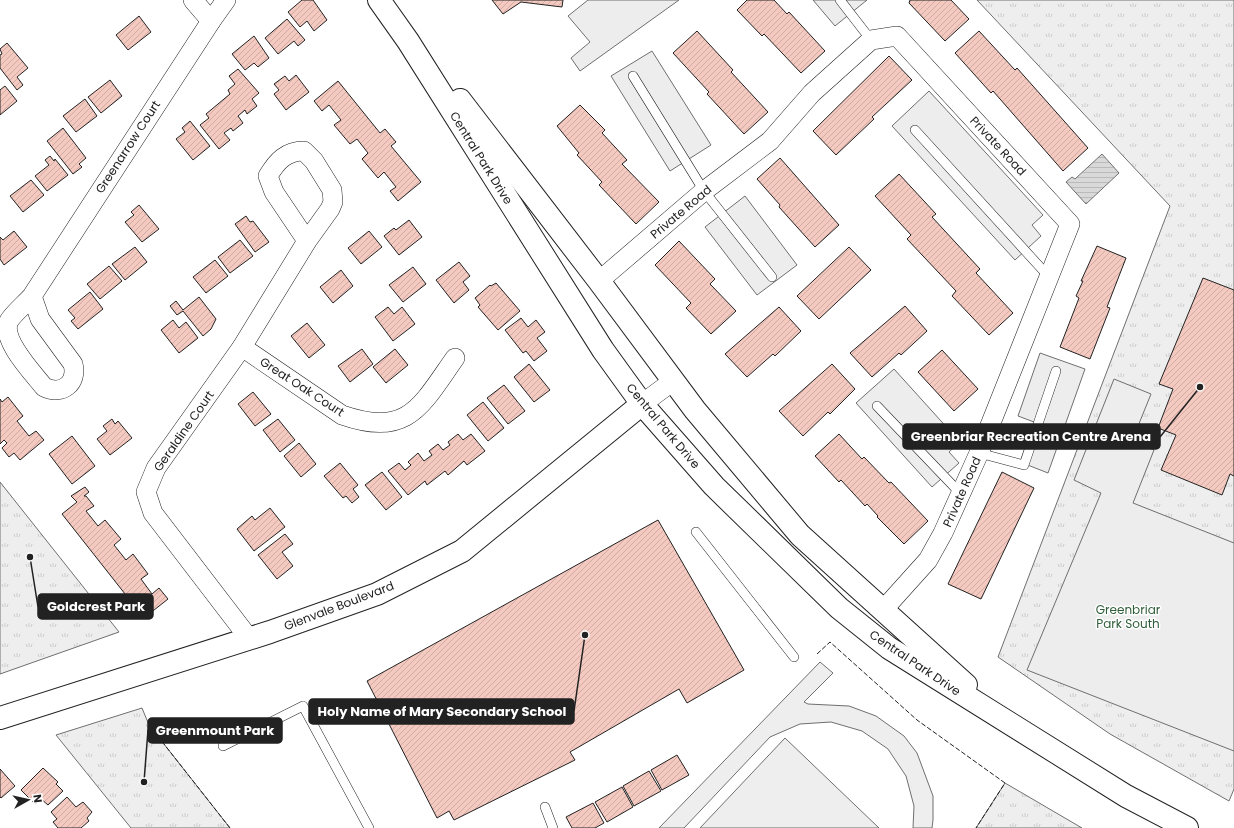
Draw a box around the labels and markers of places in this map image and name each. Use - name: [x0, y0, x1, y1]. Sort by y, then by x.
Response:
- callout: Greenbriar Recreation Centre Arena: [903, 424, 1160, 449]
- callout: Goldcrest Park: [38, 594, 153, 619]
- callout: Holy Name of Mary Secondary School: [309, 699, 574, 724]
- callout: Greenmount Park: [148, 718, 282, 743]

